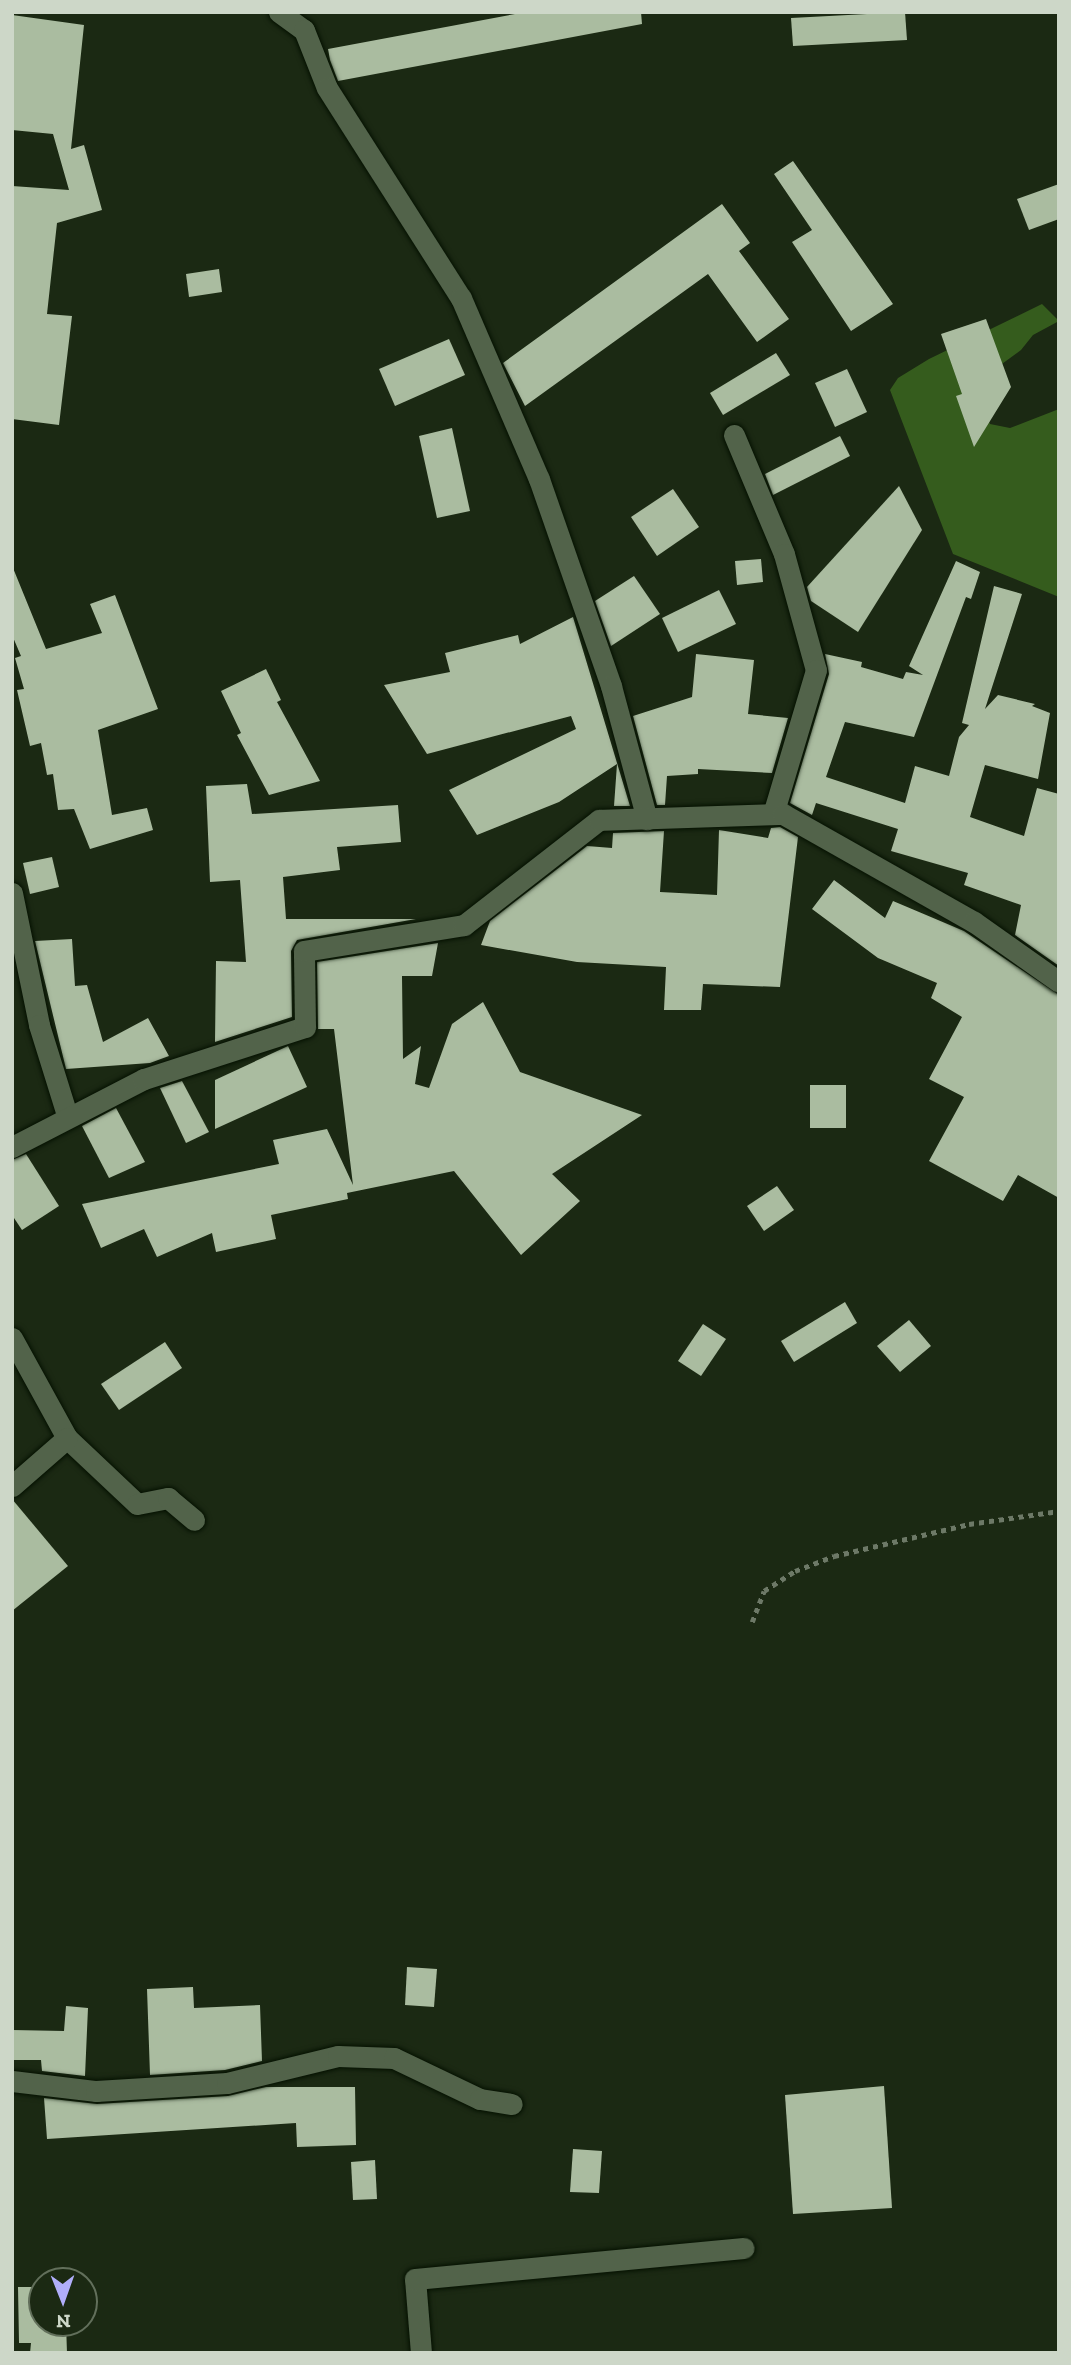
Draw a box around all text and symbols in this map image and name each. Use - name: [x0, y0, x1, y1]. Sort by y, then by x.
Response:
- north arrow: [28, 2267, 98, 2337]
- text: N: [56, 2310, 71, 2333]

